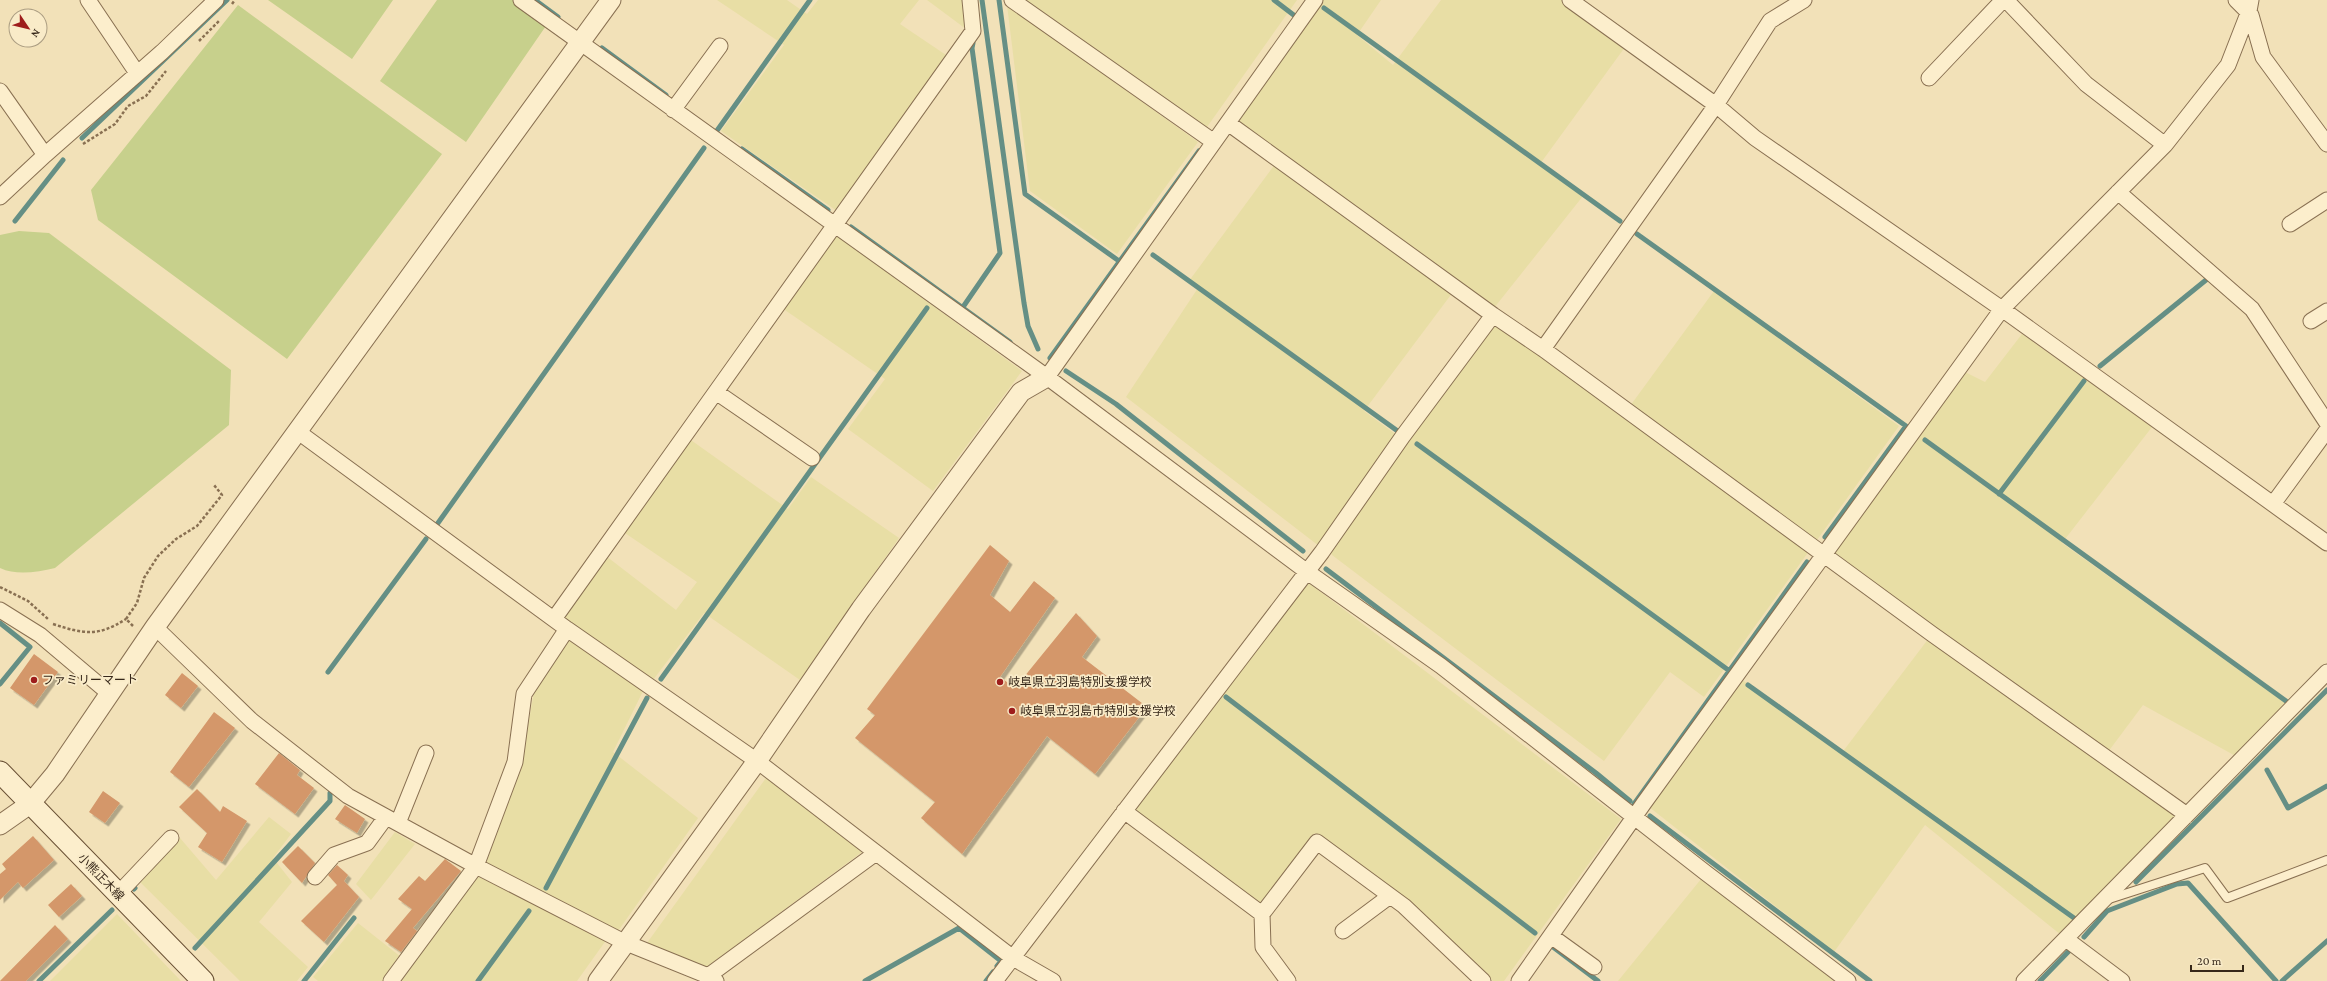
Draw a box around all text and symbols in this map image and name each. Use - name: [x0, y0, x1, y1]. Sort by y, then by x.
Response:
- north arrow: [8, 8, 48, 48]
- text: N: [29, 27, 43, 41]
- place label: ファミリーマート: [42, 673, 138, 687]
- marker: ファミリーマート: [29, 675, 39, 685]
- place label: 岐阜県立羽島特別支援学校: [1008, 675, 1152, 689]
- marker: 岐阜県立羽島特別支援学校: [995, 677, 1005, 687]
- place label: 岐阜県立羽島市特別支援学校: [1020, 704, 1176, 718]
- marker: 岐阜県立羽島市特別支援学校: [1007, 706, 1017, 716]
- street label: 小熊正木線: [75, 851, 127, 903]
- scale bar: [2191, 947, 2243, 973]
- text: 20 m: [2197, 954, 2222, 968]

